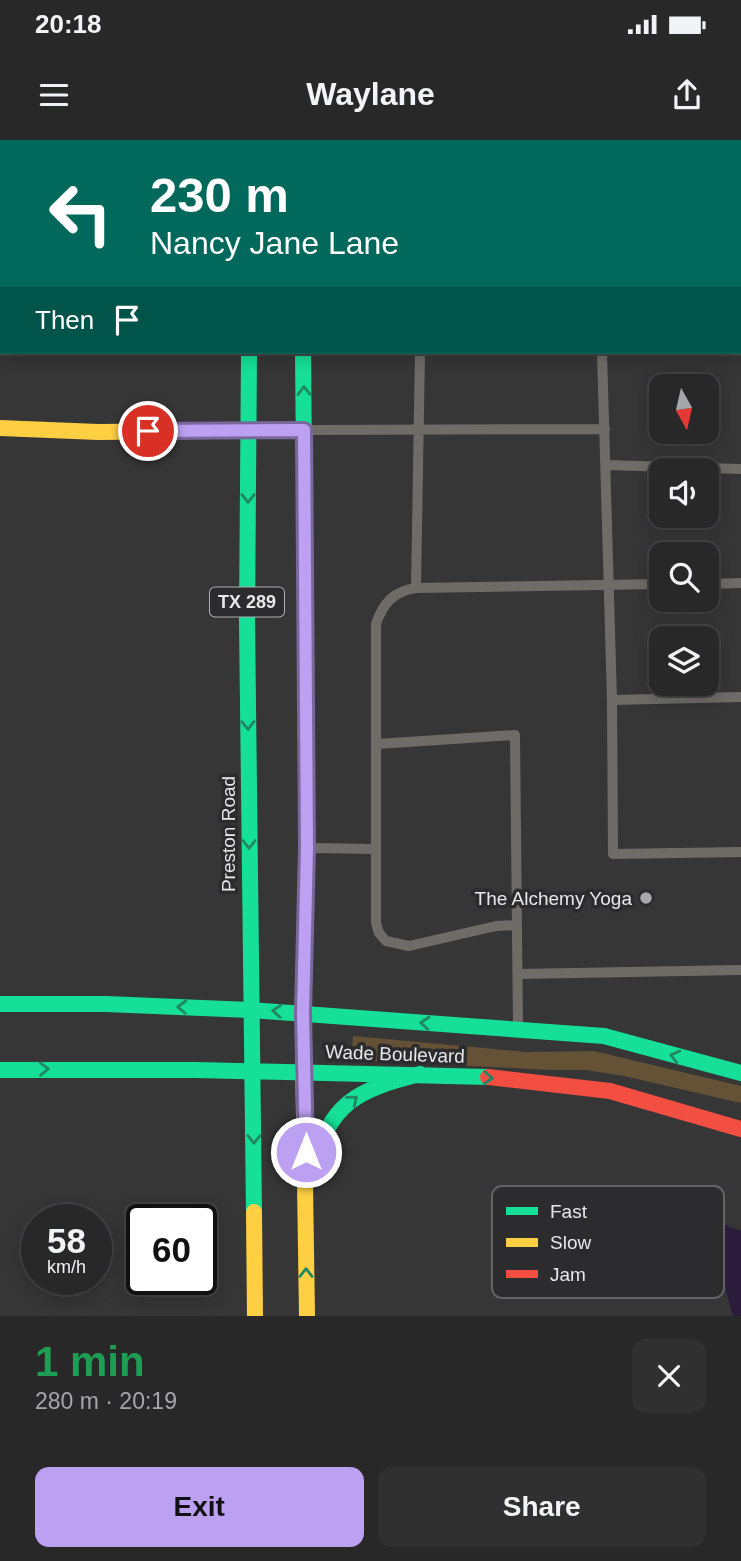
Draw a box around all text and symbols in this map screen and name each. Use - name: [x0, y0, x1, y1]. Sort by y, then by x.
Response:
- text: 20:18: [35, 9, 102, 39]
- icon: menu: [35, 76, 73, 114]
- text: Waylane: [306, 76, 435, 112]
- icon: share: [668, 76, 706, 114]
- icon: left: [35, 168, 126, 259]
- text: 230 m: [150, 168, 289, 222]
- text: Nancy Jane Lane: [150, 225, 399, 261]
- icon: arrive: [108, 301, 146, 339]
- text: Then: [35, 305, 94, 335]
- north arrow: [649, 374, 719, 444]
- map controls: [649, 374, 719, 696]
- one-way arrow: [296, 385, 311, 396]
- pin: [118, 401, 178, 461]
- icon: arrive: [129, 412, 167, 450]
- button: sound: [649, 458, 719, 528]
- one-way arrow: [241, 492, 256, 503]
- button: search: [649, 542, 719, 612]
- road number: TX 289: [210, 588, 284, 616]
- button: layers: [649, 626, 719, 696]
- one-way arrow: [240, 720, 256, 731]
- street label: Preston Road: [218, 776, 239, 892]
- one-way arrow: [241, 839, 257, 850]
- place label: The Alchemy Yoga: [475, 888, 632, 909]
- marker: The Alchemy Yoga: [638, 890, 654, 906]
- one-way arrow: [176, 1000, 187, 1015]
- one-way arrow: [271, 1004, 282, 1019]
- one-way arrow: [420, 1016, 431, 1031]
- street label: Wade Boulevard: [325, 1041, 465, 1067]
- one-way arrow: [669, 1049, 681, 1064]
- one-way arrow: [40, 1061, 50, 1077]
- one-way arrow: [483, 1070, 494, 1085]
- one-way arrow: [345, 1096, 358, 1109]
- position arrow: [269, 1115, 343, 1189]
- one-way arrow: [246, 1135, 262, 1145]
- legend: [492, 1186, 724, 1298]
- text: Fast: [550, 1201, 588, 1222]
- speed limit sign: 60: [126, 1204, 217, 1295]
- text: 58: [47, 1221, 86, 1260]
- text: Slow: [550, 1232, 591, 1253]
- text: km/h: [47, 1257, 86, 1277]
- text: Jam: [550, 1264, 586, 1285]
- one-way arrow: [298, 1267, 314, 1277]
- text: 1 min: [35, 1338, 145, 1385]
- button: close: [632, 1339, 706, 1413]
- text: 280 m · 20:19: [35, 1388, 177, 1414]
- button: Exit: [35, 1467, 364, 1547]
- button: Share: [378, 1467, 706, 1547]

